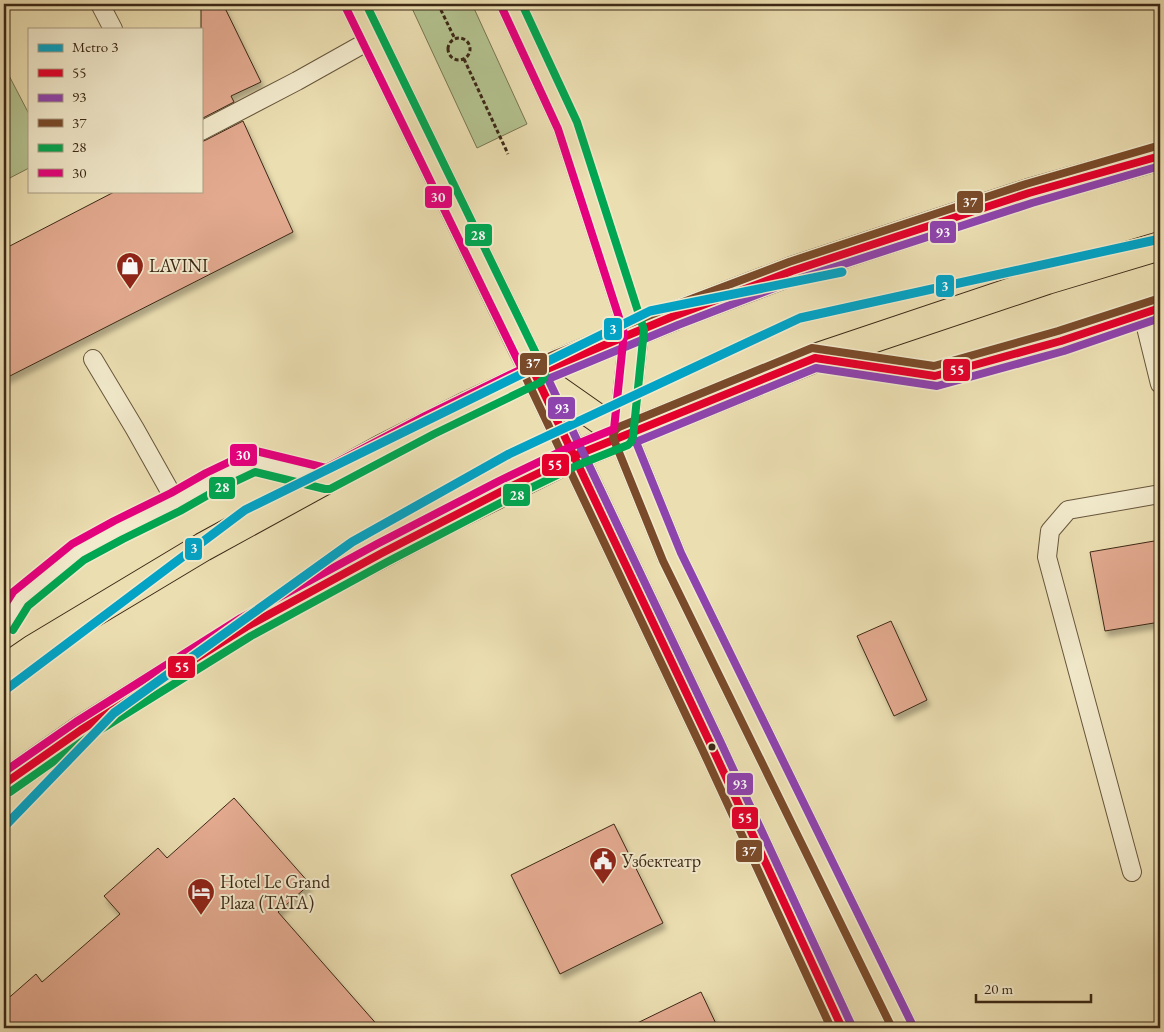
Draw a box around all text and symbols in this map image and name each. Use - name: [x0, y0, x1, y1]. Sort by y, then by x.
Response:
- legend: [28, 28, 202, 192]
- text: Metro 3: [72, 37, 118, 56]
- text: 55: [72, 63, 86, 82]
- text: 93: [72, 87, 86, 106]
- text: 37: [72, 113, 87, 132]
- text: 28: [72, 137, 86, 156]
- text: 30: [72, 163, 86, 182]
- line badge: 30: [424, 185, 453, 209]
- text: 30: [431, 188, 446, 206]
- line badge: 37: [956, 190, 984, 214]
- text: 37: [963, 193, 978, 211]
- line badge: 93: [929, 220, 957, 244]
- line badge: 28: [464, 223, 493, 247]
- text: 93: [936, 223, 950, 241]
- text: 28: [471, 226, 485, 244]
- shop icon: LAVINI: [115, 251, 145, 290]
- place label: LAVINI: [149, 254, 208, 277]
- line badge: 3: [935, 274, 955, 298]
- text: 3: [941, 277, 949, 295]
- line badge: 3: [603, 317, 623, 341]
- text: 3: [609, 320, 617, 338]
- line badge: 37: [519, 352, 548, 376]
- text: 37: [526, 354, 541, 372]
- line badge: 55: [942, 358, 971, 382]
- text: 55: [950, 361, 964, 379]
- line badge: 93: [547, 396, 576, 420]
- text: 93: [555, 399, 569, 417]
- line badge: 30: [229, 443, 258, 467]
- text: 30: [236, 446, 251, 464]
- line badge: 55: [541, 453, 570, 477]
- text: 55: [548, 456, 562, 474]
- line badge: 28: [208, 476, 236, 500]
- text: 28: [215, 478, 229, 496]
- line badge: 28: [502, 483, 531, 507]
- text: 28: [510, 486, 524, 504]
- line badge: 3: [184, 537, 203, 561]
- text: 3: [190, 539, 198, 557]
- line badge: 55: [167, 655, 196, 679]
- text: 55: [175, 658, 189, 676]
- unlabelled marker: [707, 742, 717, 752]
- line badge: 93: [726, 772, 754, 796]
- text: 93: [733, 775, 747, 793]
- line badge: 55: [731, 806, 759, 830]
- text: 55: [738, 809, 752, 827]
- line badge: 37: [735, 839, 763, 863]
- text: 37: [742, 842, 757, 860]
- public building icon: Узбектеатр: [588, 846, 618, 885]
- place label: Узбектеатр: [621, 849, 701, 872]
- place label: Hotel Le Grand Plaza (TATA): [220, 870, 331, 914]
- hotel icon: Hotel Le Grand Plaza (TATA): [186, 877, 216, 916]
- scale bar: [976, 972, 1092, 1004]
- text: 20 m: [984, 979, 1013, 998]

